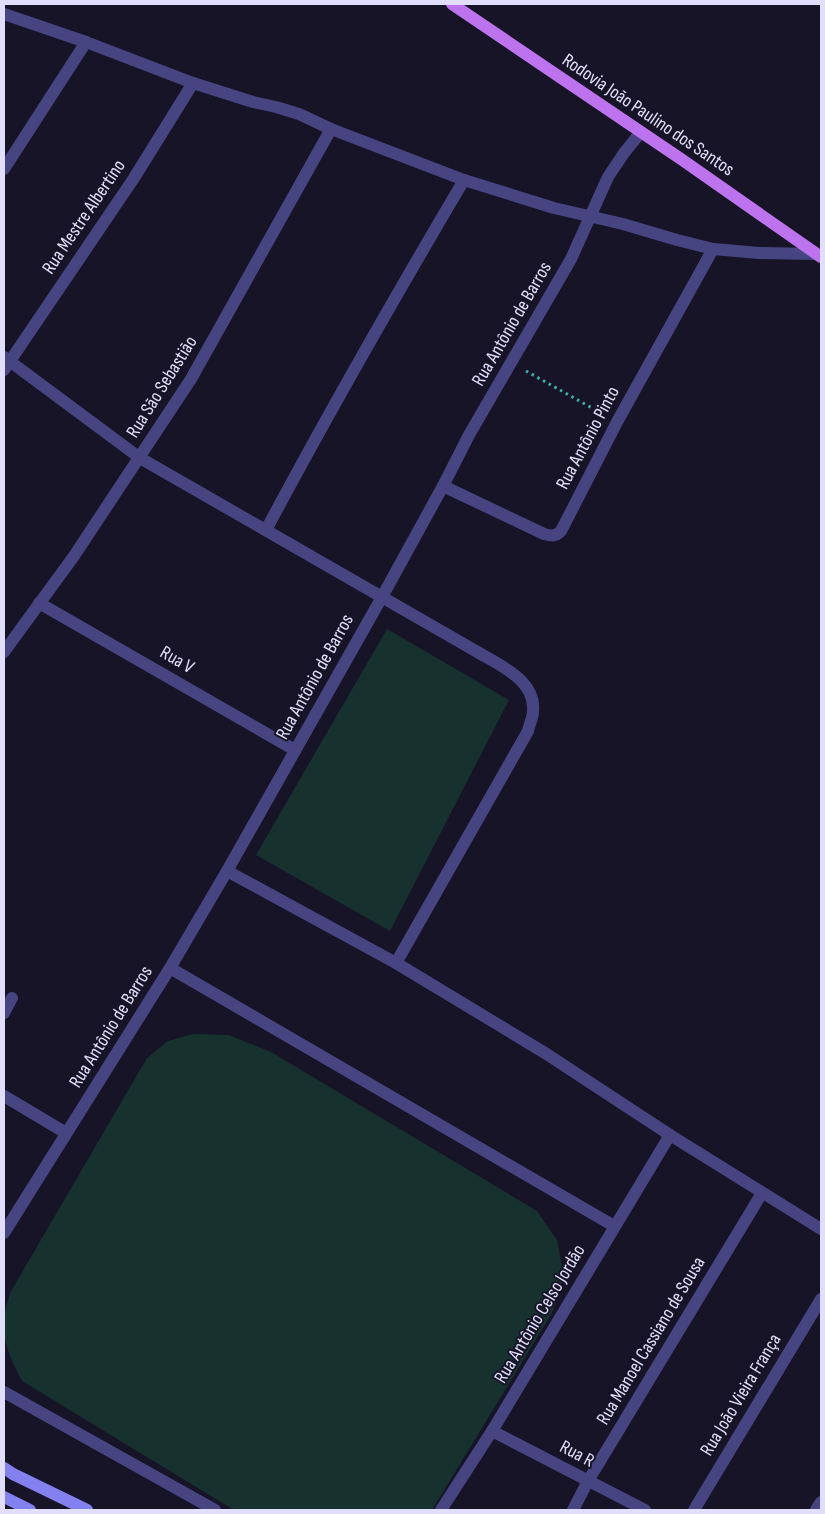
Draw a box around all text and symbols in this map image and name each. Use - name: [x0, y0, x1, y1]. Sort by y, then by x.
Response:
- street label: Rodovia João Paulino dos Santos: [558, 49, 739, 181]
- street label: Rua Mestre Albertino: [37, 155, 131, 279]
- street label: Rua Antônio de Barros: [467, 258, 557, 390]
- street label: Rua São Sebastião: [122, 332, 202, 442]
- street label: Rua Antônio Pinto: [551, 383, 625, 493]
- street label: Rua Antônio de Barros: [271, 610, 359, 744]
- street label: Rua V: [156, 641, 199, 679]
- street label: Rua Antônio de Barros: [64, 962, 158, 1092]
- street label: Rua Antônio Celso Jordão: [489, 1240, 591, 1388]
- street label: Rua Manoel Cassiano de Sousa: [592, 1253, 710, 1429]
- street label: Rua João Vieira França: [696, 1330, 786, 1460]
- street label: Rua R: [556, 1435, 598, 1473]

